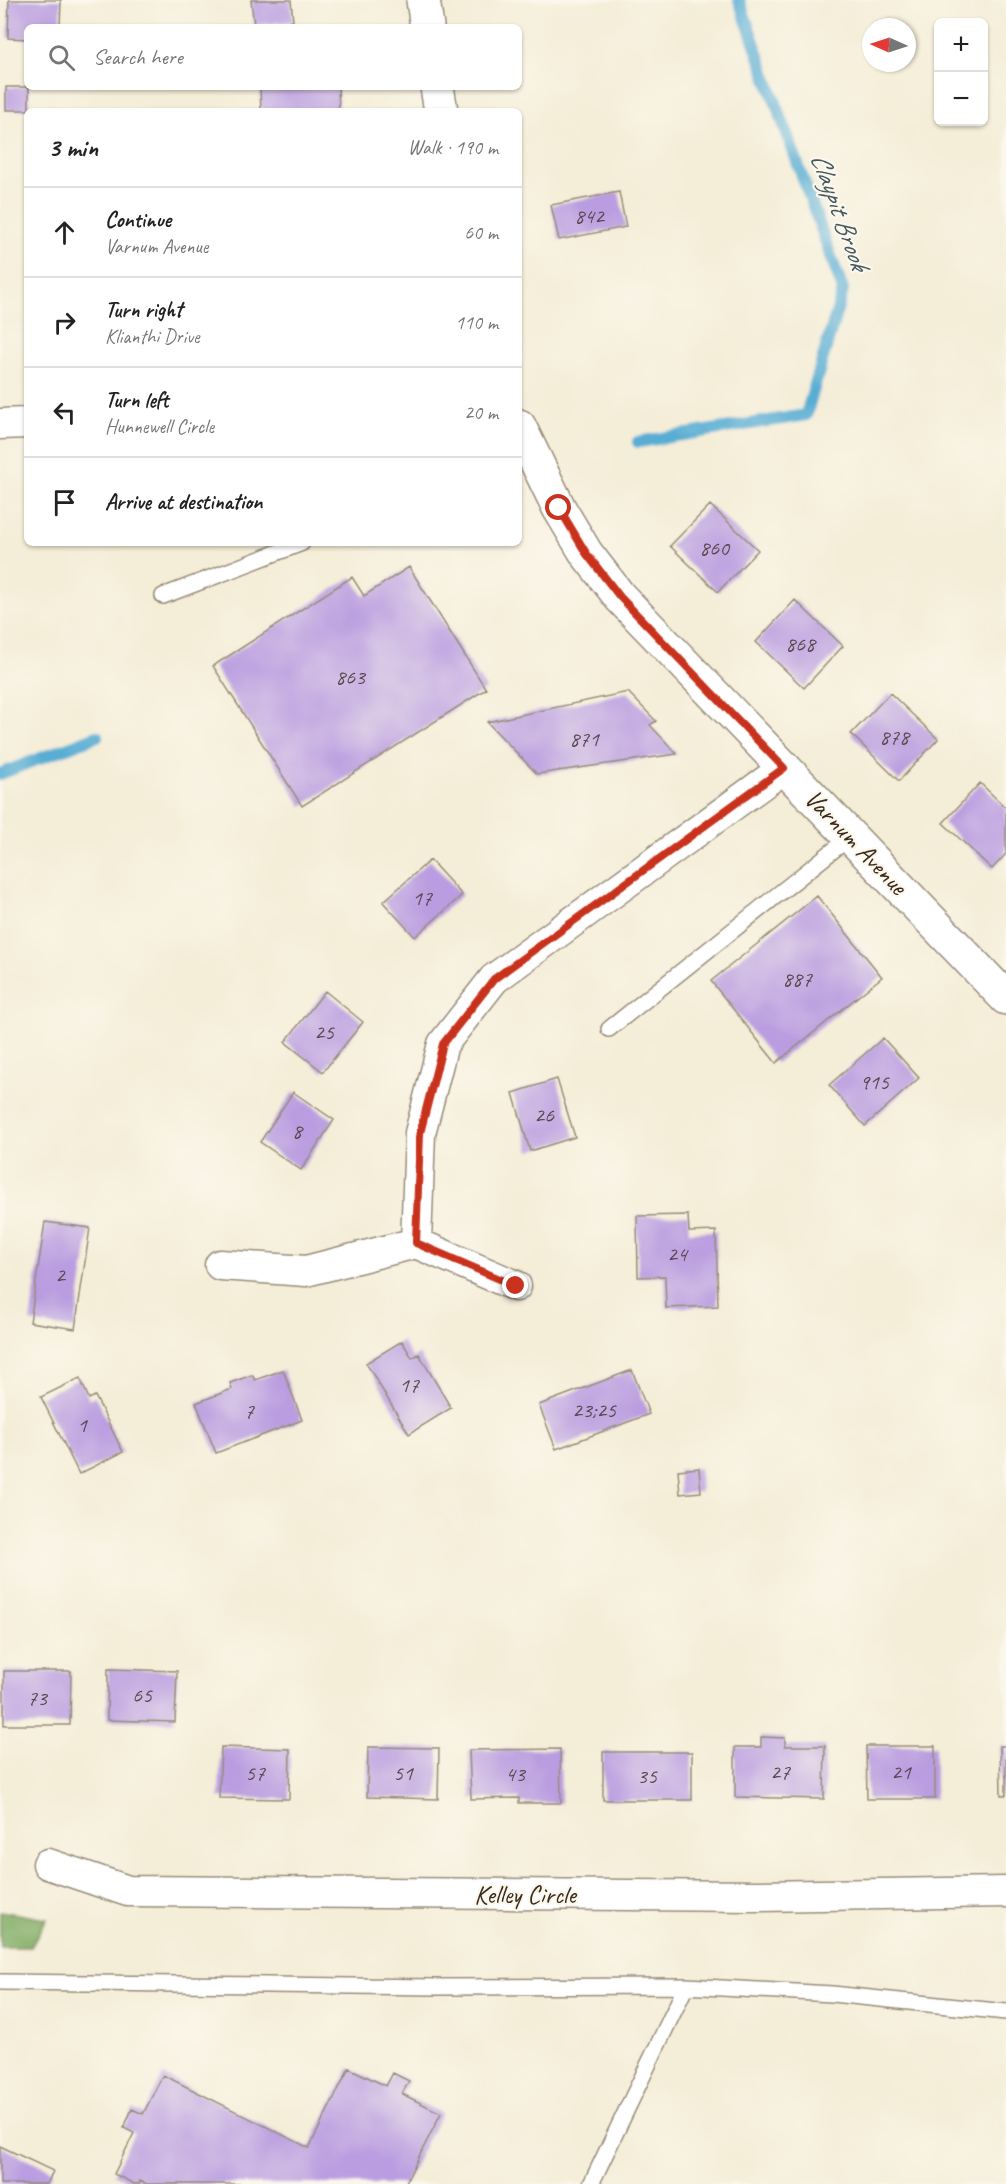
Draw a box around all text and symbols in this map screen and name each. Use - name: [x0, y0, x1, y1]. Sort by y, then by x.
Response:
- north arrow: [862, 18, 916, 72]
- map controls: [934, 18, 988, 126]
- button: +: [934, 18, 988, 72]
- search box: [24, 24, 522, 90]
- icon: search: [45, 41, 78, 74]
- text: Search here: [93, 43, 183, 71]
- button: −: [934, 72, 988, 126]
- text: 3 min: [48, 131, 98, 164]
- text: Walk · 190 m: [408, 135, 498, 160]
- water label: Claypit Brook: [803, 148, 879, 279]
- house number: 842: [574, 202, 606, 230]
- text: Continue: [105, 206, 171, 234]
- icon: ahead: [48, 216, 81, 249]
- text: 60 m: [464, 220, 498, 245]
- text: Varnum Avenue: [105, 234, 208, 259]
- text: Turn right: [105, 296, 182, 324]
- icon: right: [48, 306, 81, 339]
- text: 110 m: [455, 310, 498, 335]
- text: Klianthi Drive: [105, 324, 199, 349]
- text: Turn left: [105, 386, 169, 414]
- icon: left: [48, 396, 81, 429]
- text: 20 m: [464, 400, 498, 425]
- text: Hunnewell Circle: [105, 414, 214, 439]
- icon: arrive: [48, 486, 81, 519]
- text: Arrive at destination: [105, 488, 262, 516]
- route start: [545, 494, 571, 520]
- house number: 860: [699, 534, 731, 562]
- house number: 868: [785, 630, 817, 658]
- house number: 863: [335, 663, 367, 691]
- house number: 878: [879, 723, 911, 751]
- house number: 871: [569, 725, 600, 753]
- street label: Varnum Avenue: [798, 782, 916, 903]
- house number: 17: [412, 884, 433, 912]
- house number: 887: [782, 965, 813, 993]
- house number: 25: [314, 1018, 335, 1046]
- house number: 915: [859, 1068, 890, 1096]
- house number: 26: [534, 1101, 555, 1129]
- house number: 8: [292, 1117, 304, 1145]
- house number: 24: [667, 1240, 689, 1268]
- house number: 2: [55, 1261, 67, 1289]
- route end: [502, 1272, 528, 1298]
- house number: 17: [399, 1371, 420, 1399]
- house number: 23;25: [572, 1396, 617, 1424]
- house number: 7: [244, 1397, 255, 1425]
- house number: 1: [77, 1411, 88, 1439]
- house number: 65: [132, 1681, 153, 1709]
- house number: 73: [27, 1684, 49, 1712]
- house number: 27: [770, 1758, 791, 1786]
- house number: 21: [891, 1758, 912, 1786]
- house number: 57: [245, 1759, 266, 1787]
- house number: 51: [393, 1759, 414, 1787]
- house number: 43: [505, 1760, 527, 1788]
- house number: 35: [637, 1762, 658, 1790]
- street label: Kelley Circle: [474, 1878, 578, 1911]

